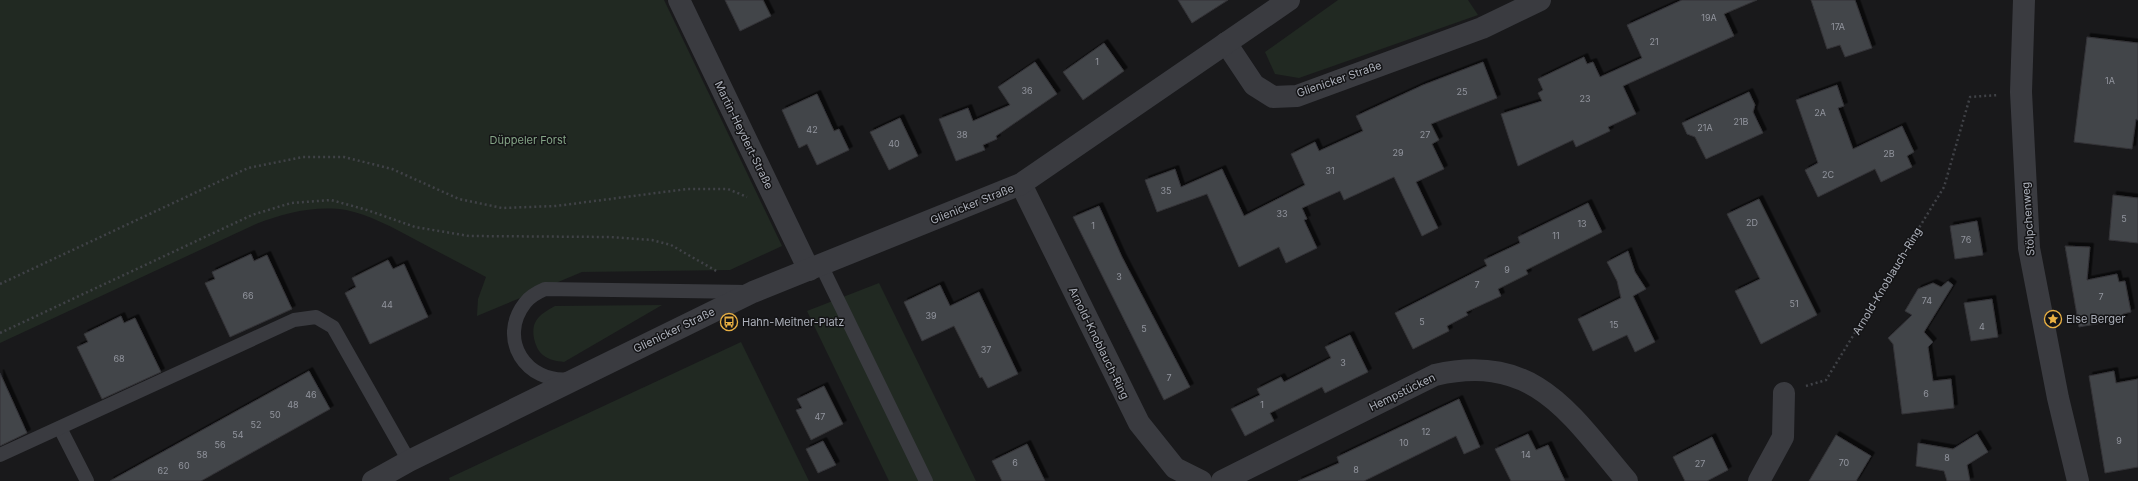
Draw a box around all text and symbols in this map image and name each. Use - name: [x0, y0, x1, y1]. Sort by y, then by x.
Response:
- house number: 19A: [1701, 12, 1717, 23]
- house number: 17A: [1831, 21, 1845, 32]
- house number: 21: [1649, 36, 1659, 47]
- house number: 1: [1095, 56, 1099, 67]
- street label: Glienicker Straße: [1295, 58, 1383, 100]
- house number: 1A: [2105, 75, 2115, 86]
- street label: Martin-Heydert-Straße: [712, 79, 776, 191]
- house number: 36: [1021, 85, 1033, 96]
- house number: 25: [1457, 86, 1467, 97]
- house number: 23: [1579, 93, 1591, 104]
- house number: 2A: [1814, 107, 1826, 118]
- house number: 21B: [1733, 116, 1749, 127]
- house number: 21A: [1697, 122, 1713, 133]
- house number: 42: [806, 124, 818, 135]
- house number: 38: [956, 129, 968, 140]
- house number: 27: [1420, 129, 1430, 140]
- park label: Düppeler Forst: [490, 133, 567, 147]
- house number: 40: [888, 138, 900, 149]
- house number: 29: [1392, 147, 1404, 158]
- house number: 2B: [1883, 148, 1895, 159]
- house number: 31: [1325, 165, 1335, 176]
- house number: 2C: [1822, 169, 1834, 180]
- street label: Glienicker Straße: [928, 181, 1016, 227]
- street label: Stölpchenweg: [2018, 181, 2038, 257]
- house number: 35: [1160, 185, 1172, 196]
- house number: 33: [1276, 208, 1288, 219]
- house number: 5: [2121, 213, 2127, 224]
- house number: 2D: [1746, 217, 1758, 228]
- house number: 13: [1577, 218, 1587, 229]
- house number: 1: [1091, 220, 1095, 231]
- street label: Arnold-Knoblauch-Ring: [1849, 225, 1925, 337]
- house number: 11: [1552, 230, 1560, 241]
- house number: 76: [1961, 234, 1972, 245]
- house number: 9: [1504, 264, 1510, 275]
- house number: 3: [1116, 271, 1122, 282]
- house number: 7: [1474, 279, 1480, 290]
- street label: Arnold-Knoblauch-Ring: [1066, 285, 1132, 401]
- house number: 66: [242, 290, 254, 301]
- house number: 7: [2098, 291, 2104, 302]
- house number: 74: [1922, 295, 1932, 306]
- house number: 51: [1789, 298, 1799, 309]
- house number: 44: [381, 299, 393, 310]
- street label: Glienicker Straße: [631, 304, 717, 356]
- place icon: Else Berger: [2043, 309, 2063, 329]
- house number: 39: [925, 310, 937, 321]
- bus stop icon: Hahn-Meitner-Platz: [719, 312, 739, 332]
- place label: Else Berger: [2066, 312, 2125, 326]
- place label: Hahn-Meitner-Platz: [742, 315, 844, 329]
- house number: 5: [1419, 316, 1425, 327]
- house number: 15: [1609, 319, 1619, 330]
- house number: 4: [1979, 321, 1985, 332]
- house number: 5: [1141, 323, 1147, 334]
- house number: 37: [981, 344, 991, 355]
- house number: 68: [113, 353, 125, 364]
- house number: 3: [1340, 357, 1346, 368]
- street label: Hempstücken: [1367, 370, 1437, 414]
- house number: 7: [1166, 372, 1172, 383]
- house number: 6: [1923, 388, 1929, 399]
- house number: 46: [305, 389, 317, 400]
- house number: 48: [287, 399, 299, 410]
- house number: 1: [1260, 399, 1264, 410]
- house number: 50: [269, 409, 281, 420]
- house number: 47: [815, 411, 825, 422]
- house number: 52: [251, 419, 261, 430]
- house number: 12: [1421, 426, 1431, 437]
- house number: 54: [232, 429, 244, 440]
- house number: 9: [2116, 435, 2122, 446]
- house number: 10: [1399, 437, 1409, 448]
- house number: 56: [214, 439, 226, 450]
- house number: 58: [196, 449, 208, 460]
- house number: 14: [1521, 449, 1531, 460]
- house number: 8: [1944, 452, 1950, 463]
- house number: 6: [1012, 457, 1018, 468]
- house number: 70: [1839, 457, 1850, 468]
- house number: 27: [1695, 458, 1705, 469]
- house number: 60: [178, 460, 190, 471]
- house number: 8: [1353, 464, 1359, 475]
- house number: 62: [157, 465, 169, 476]

